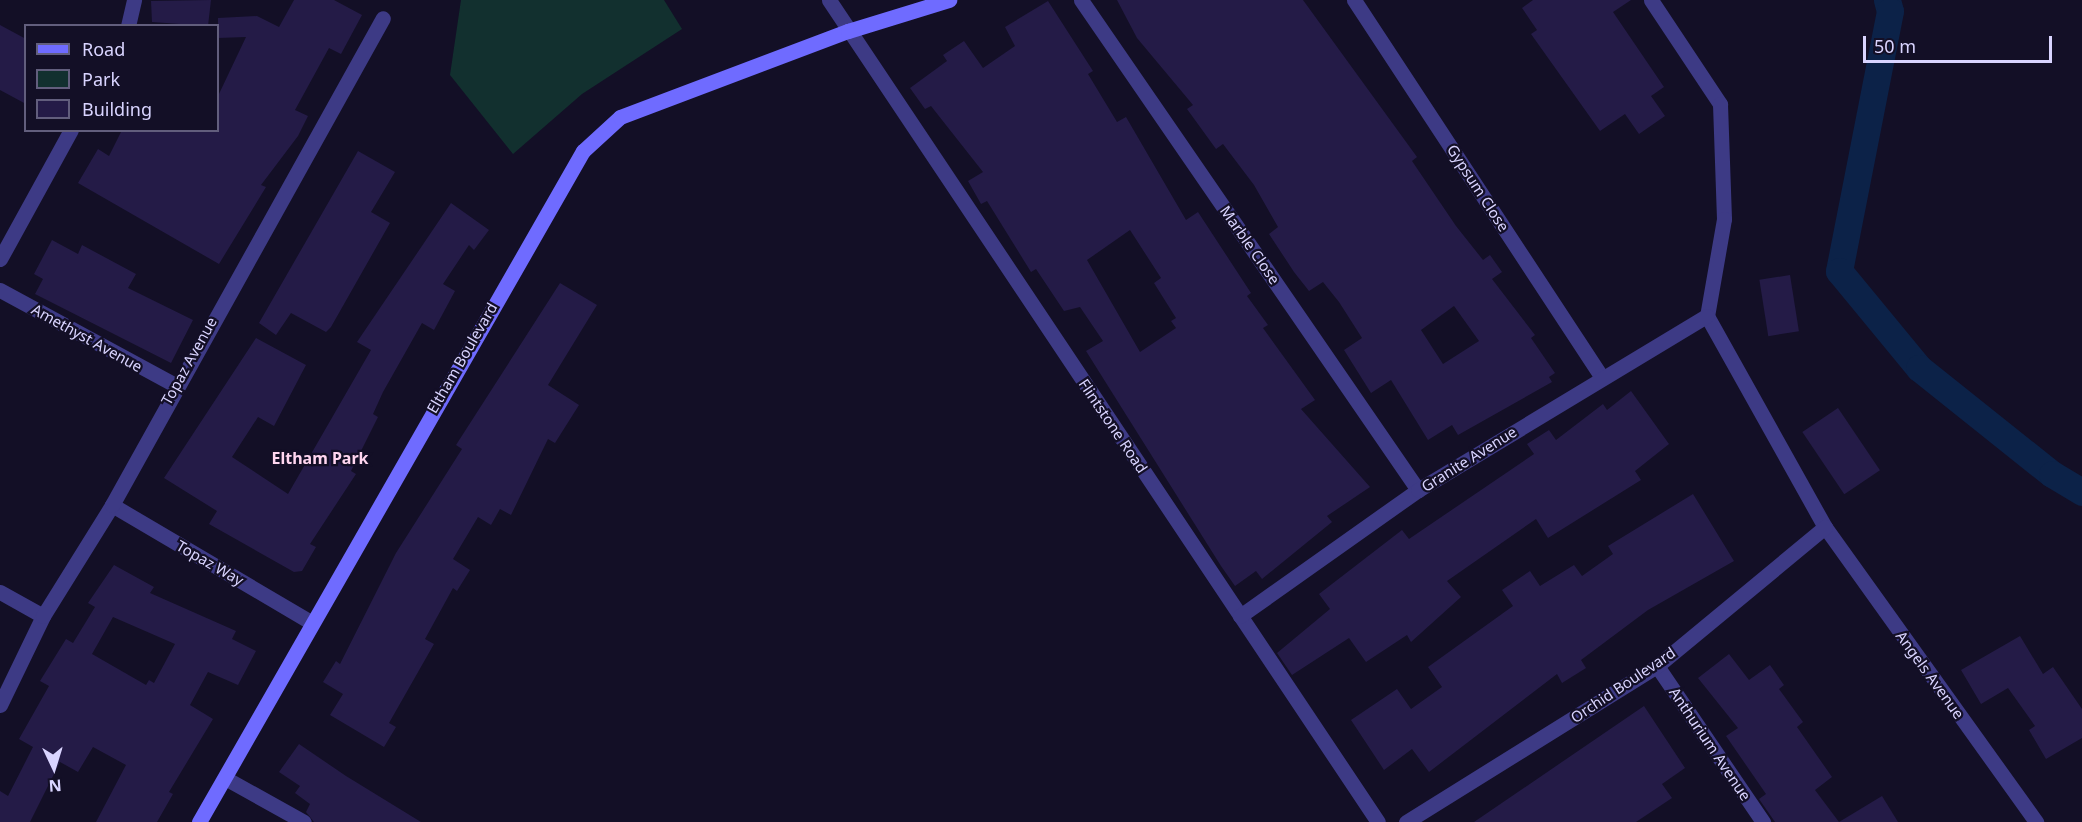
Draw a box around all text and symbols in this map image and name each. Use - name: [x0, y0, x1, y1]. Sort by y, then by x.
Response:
- legend: [24, 24, 219, 132]
- scale bar: [1866, 24, 2055, 62]
- text: 50 m: [1874, 34, 1916, 58]
- text: Road: [82, 37, 125, 61]
- text: Park: [82, 67, 120, 91]
- text: Building: [82, 97, 152, 121]
- street label: Gypsum Close: [1443, 141, 1513, 235]
- street label: Marble Close: [1216, 202, 1284, 288]
- street label: Amethyst Avenue: [29, 300, 145, 376]
- street label: Eltham Boulevard: [423, 300, 501, 416]
- street label: Topaz Avenue: [157, 314, 221, 408]
- street label: Flintstone Road: [1075, 376, 1151, 476]
- street label: Granite Avenue: [1418, 423, 1520, 495]
- district label: Eltham Park: [271, 448, 369, 468]
- street label: Topaz Way: [173, 537, 247, 589]
- street label: Angels Avenue: [1892, 628, 1968, 722]
- street label: Orchid Boulevard: [1567, 643, 1679, 727]
- street label: Anthurium Avenue: [1665, 684, 1755, 804]
- north arrow: [24, 738, 84, 798]
- text: N: [48, 775, 63, 797]

